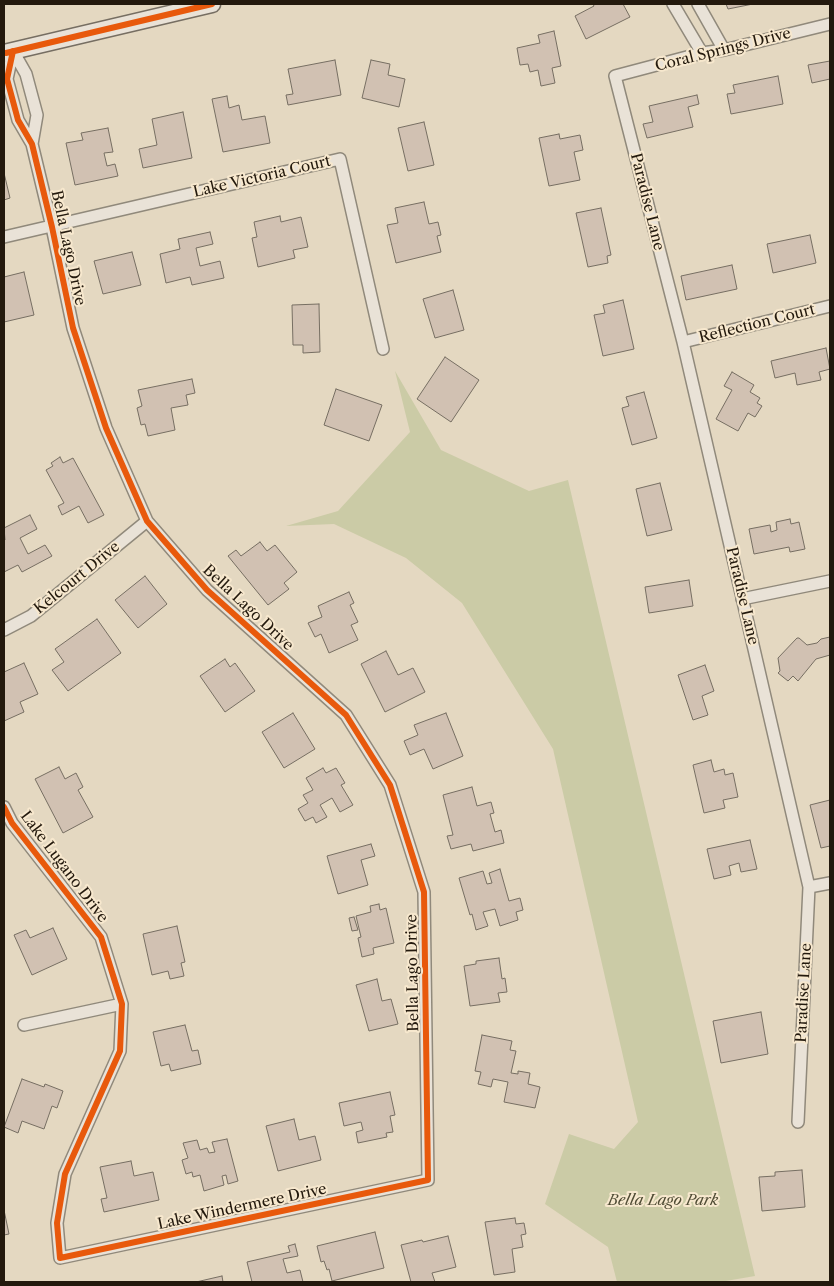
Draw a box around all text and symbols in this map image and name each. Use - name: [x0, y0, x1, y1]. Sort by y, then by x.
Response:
- street label: Coral Springs Drive: [653, 24, 793, 76]
- street label: Paradise Lane: [626, 151, 668, 253]
- street label: Lake Victoria Court: [192, 152, 332, 202]
- street label: Bella Lago Drive: [47, 189, 89, 307]
- street label: Reflection Court: [697, 301, 817, 347]
- street label: Kelcourt Drive: [31, 538, 123, 618]
- street label: Paradise Lane: [722, 545, 762, 647]
- street label: Bella Lago Drive: [199, 561, 297, 655]
- street label: Lake Lugano Drive: [16, 808, 112, 926]
- street label: Bella Lago Drive: [403, 914, 423, 1032]
- street label: Paradise Lane: [792, 943, 816, 1043]
- street label: Lake Windermere Drive: [156, 1180, 328, 1234]
- park label: Bella Lago Park: [608, 1192, 718, 1210]

